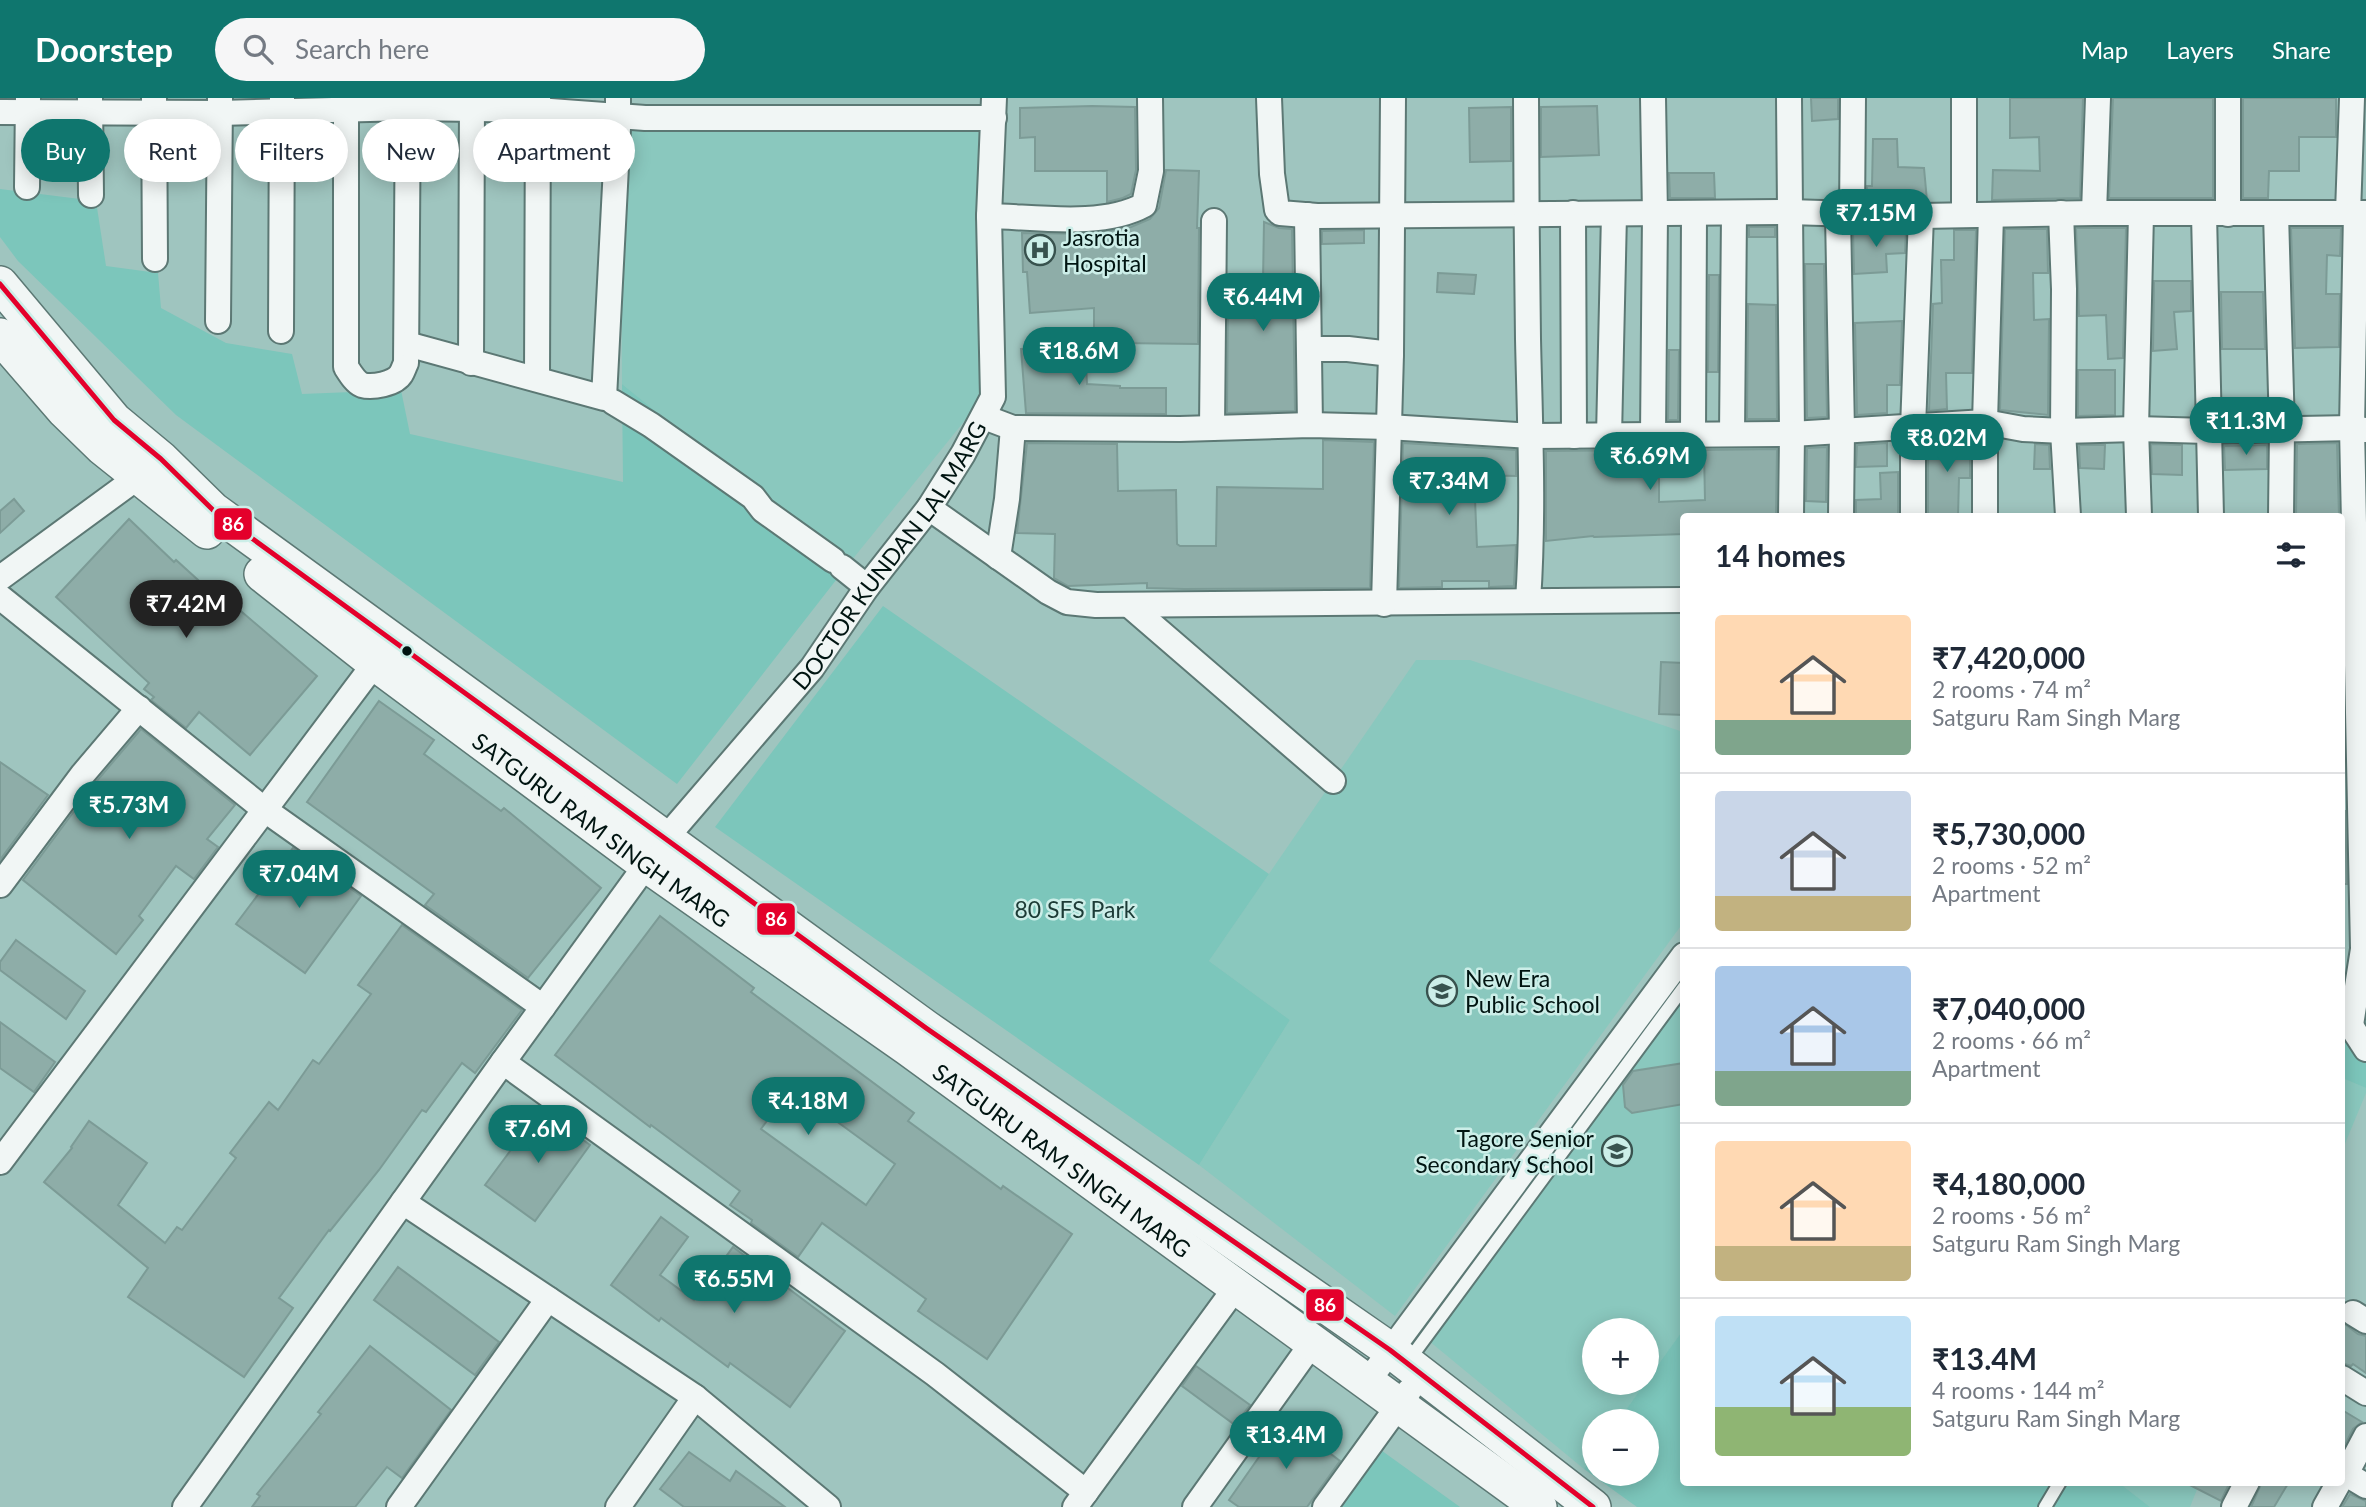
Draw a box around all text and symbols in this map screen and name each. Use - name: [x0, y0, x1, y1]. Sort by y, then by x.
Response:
- search box: [215, 18, 705, 81]
- text: Doorstep: [35, 29, 173, 69]
- icon: search: [239, 30, 277, 68]
- text: Search here: [295, 33, 429, 65]
- text: Map: [2081, 35, 2128, 64]
- text: Layers: [2166, 35, 2234, 64]
- text: Share: [2272, 35, 2331, 64]
- chip: Buy: [21, 119, 110, 182]
- chip: Rent: [124, 119, 221, 182]
- chip: Filters: [235, 119, 348, 182]
- chip: New: [362, 119, 459, 182]
- chip: Apartment: [473, 119, 635, 182]
- pin: ₹7.15M: [1819, 190, 1933, 249]
- text: ₹7.15M: [1836, 198, 1916, 226]
- place label: Jasrotia Hospital: [1063, 223, 1147, 277]
- hospital icon: Jasrotia Hospital: [1023, 233, 1057, 267]
- pin: ₹6.44M: [1206, 274, 1320, 333]
- text: ₹6.44M: [1223, 282, 1303, 310]
- pin: ₹18.6M: [1022, 328, 1136, 387]
- text: ₹18.6M: [1039, 336, 1119, 364]
- pin: ₹11.3M: [2189, 398, 2303, 457]
- text: ₹11.3M: [2206, 406, 2286, 434]
- pin: ₹8.02M: [1890, 414, 2004, 474]
- street label: DOCTOR KUNDAN LAL MARG: [786, 416, 992, 695]
- text: ₹8.02M: [1907, 423, 1987, 451]
- pin: ₹6.69M: [1593, 432, 1707, 492]
- text: ₹6.69M: [1610, 441, 1690, 469]
- pin: ₹7.34M: [1392, 458, 1506, 517]
- text: ₹7.34M: [1409, 466, 1489, 494]
- line badge: 86: [213, 507, 253, 541]
- text: 86: [222, 512, 244, 535]
- icon: filters: [2272, 536, 2310, 574]
- text: 14 homes: [1715, 537, 1846, 573]
- pin: ₹7.42M: [129, 580, 243, 640]
- text: ₹7.42M: [146, 589, 226, 617]
- text: ₹7,420,000: [1932, 639, 2085, 675]
- icon: home: [1771, 643, 1855, 727]
- unlabelled marker: [400, 644, 414, 658]
- text: 2 rooms · 74 m²: [1932, 675, 2091, 703]
- text: Satguru Ram Singh Marg: [1932, 703, 2180, 731]
- street label: SATGURU RAM SINGH MARG: [467, 726, 736, 933]
- pin: ₹5.73M: [72, 782, 186, 841]
- text: ₹5.73M: [89, 790, 169, 818]
- text: ₹5,730,000: [1932, 815, 2085, 851]
- icon: home: [1771, 819, 1855, 903]
- pin: ₹7.04M: [242, 850, 356, 910]
- text: 2 rooms · 52 m²: [1932, 851, 2091, 879]
- text: ₹7.04M: [259, 859, 339, 887]
- text: Apartment: [1932, 879, 2040, 907]
- park label: 80 SFS Park: [1015, 895, 1136, 923]
- line badge: 86: [756, 902, 796, 936]
- text: 86: [765, 907, 787, 930]
- place label: New Era Public School: [1465, 964, 1600, 1018]
- school or university icon: New Era Public School: [1425, 974, 1459, 1008]
- text: ₹7,040,000: [1932, 990, 2085, 1026]
- icon: home: [1771, 994, 1855, 1078]
- text: 2 rooms · 66 m²: [1932, 1026, 2091, 1054]
- text: Apartment: [1932, 1054, 2040, 1082]
- street label: SATGURU RAM SINGH MARG: [928, 1057, 1196, 1263]
- pin: ₹4.18M: [751, 1077, 865, 1137]
- text: ₹4.18M: [768, 1086, 848, 1114]
- pin: ₹7.6M: [489, 1105, 587, 1165]
- text: ₹7.6M: [504, 1114, 572, 1142]
- place label: Tagore Senior Secondary School: [1415, 1124, 1595, 1178]
- school or university icon: Tagore Senior Secondary School: [1600, 1134, 1634, 1168]
- text: ₹4,180,000: [1932, 1165, 2085, 1201]
- icon: home: [1771, 1169, 1855, 1253]
- text: 2 rooms · 56 m²: [1932, 1201, 2091, 1229]
- text: Satguru Ram Singh Marg: [1932, 1229, 2180, 1257]
- pin: ₹6.55M: [677, 1256, 791, 1315]
- text: ₹6.55M: [694, 1264, 774, 1292]
- line badge: 86: [1305, 1288, 1345, 1322]
- text: 86: [1314, 1293, 1336, 1316]
- map controls: [1582, 1318, 1659, 1486]
- button: +: [1582, 1318, 1659, 1395]
- text: ₹13.4M: [1932, 1340, 2037, 1376]
- icon: home: [1771, 1344, 1855, 1428]
- text: 4 rooms · 144 m²: [1932, 1376, 2104, 1404]
- text: Satguru Ram Singh Marg: [1932, 1404, 2180, 1432]
- button: −: [1582, 1409, 1659, 1486]
- pin: ₹13.4M: [1229, 1412, 1343, 1471]
- text: ₹13.4M: [1246, 1420, 1326, 1448]

